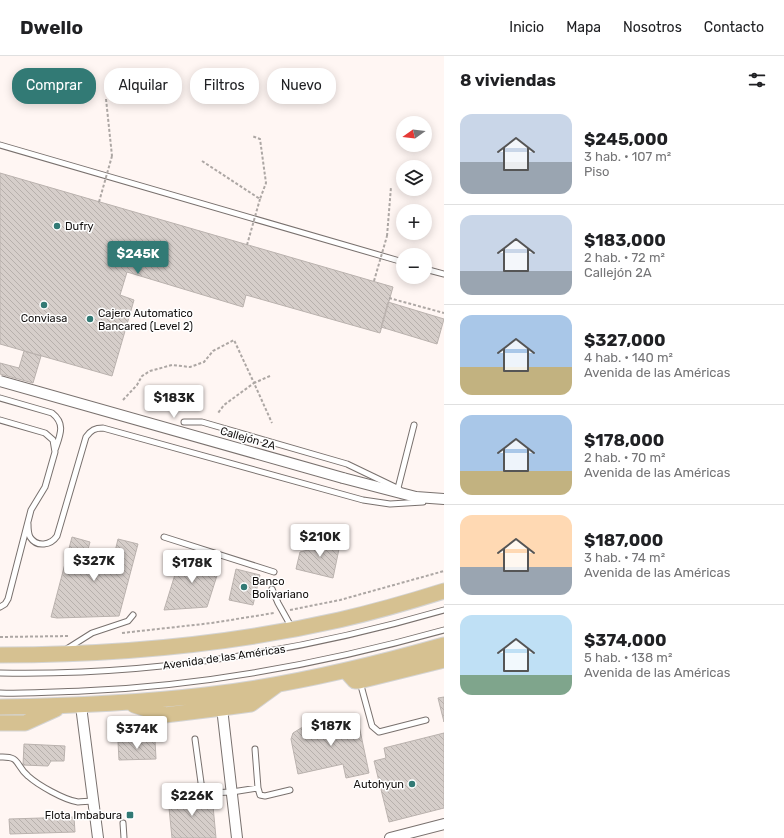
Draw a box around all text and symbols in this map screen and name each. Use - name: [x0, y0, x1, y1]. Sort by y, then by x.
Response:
- text: Dwello: [20, 16, 83, 39]
- text: Inicio: [509, 19, 544, 36]
- text: Mapa: [566, 19, 601, 36]
- text: Nosotros: [623, 19, 682, 36]
- text: Contacto: [704, 19, 764, 36]
- chip: Comprar: [12, 68, 96, 104]
- chip: Alquilar: [104, 68, 182, 104]
- chip: Filtros: [190, 68, 259, 104]
- chip: Nuevo: [267, 68, 336, 104]
- icon: filters: [746, 69, 768, 91]
- text: 8 viviendas: [460, 70, 556, 90]
- north arrow: [396, 116, 432, 152]
- map controls: [396, 116, 432, 284]
- text: $245,000: [584, 129, 668, 149]
- icon: home: [492, 130, 540, 178]
- text: 3 hab. · 107 m²: [584, 149, 671, 164]
- button: layers: [396, 160, 432, 196]
- text: Piso: [584, 164, 610, 179]
- button: +: [396, 204, 432, 240]
- place label: Dufry: [65, 220, 94, 233]
- marker: Dufry: [52, 221, 62, 231]
- text: $183,000: [584, 230, 666, 250]
- icon: home: [492, 231, 540, 279]
- pin: $245K: [110, 241, 166, 275]
- text: $245K: [117, 246, 159, 261]
- button: −: [396, 248, 432, 284]
- text: 2 hab. · 72 m²: [584, 250, 665, 265]
- text: Callejón 2A: [584, 265, 652, 280]
- marker: Conviasa: [39, 300, 49, 310]
- place label: Cajero Automatico Bancared (Level 2): [98, 307, 193, 333]
- place label: Conviasa: [21, 312, 67, 325]
- marker: Cajero Automatico Bancared (Level 2): [85, 314, 95, 324]
- text: $327,000: [584, 330, 666, 350]
- icon: home: [492, 331, 540, 379]
- text: 4 hab. · 140 m²: [584, 350, 673, 365]
- text: Avenida de las Américas: [584, 365, 730, 380]
- pin: $183K: [146, 385, 202, 419]
- text: $183K: [153, 390, 195, 405]
- street label: Callejón 2A: [219, 424, 278, 453]
- text: $178,000: [584, 430, 664, 450]
- icon: home: [492, 431, 540, 479]
- text: 2 hab. · 70 m²: [584, 450, 666, 465]
- text: Avenida de las Américas: [584, 465, 730, 480]
- pin: $210K: [292, 524, 348, 558]
- text: $210K: [299, 529, 341, 544]
- text: $187,000: [584, 530, 663, 550]
- icon: home: [492, 531, 540, 579]
- pin: $327K: [66, 548, 122, 582]
- pin: $178K: [164, 550, 220, 584]
- text: 3 hab. · 74 m²: [584, 550, 665, 565]
- text: $327K: [73, 553, 115, 568]
- text: $178K: [172, 555, 212, 570]
- text: Avenida de las Américas: [584, 565, 730, 580]
- place label: Banco Bolivariano: [252, 575, 309, 601]
- marker: Banco Bolivariano: [239, 582, 249, 592]
- text: $374,000: [584, 630, 667, 650]
- icon: home: [492, 631, 540, 679]
- street label: Avenida de las Américas: [162, 642, 287, 673]
- text: 5 hab. · 138 m²: [584, 650, 672, 665]
- text: Avenida de las Américas: [584, 665, 730, 680]
- pin: $187K: [303, 713, 359, 747]
- pin: $374K: [109, 716, 165, 750]
- text: $187K: [311, 718, 351, 733]
- text: $374K: [116, 721, 158, 736]
- place label: Autohyun: [354, 778, 404, 791]
- marker: Autohyun: [407, 779, 417, 789]
- pin: $226K: [164, 783, 220, 817]
- text: $226K: [171, 788, 213, 803]
- place label: Flota Imbabura: [45, 809, 122, 822]
- marker: Flota Imbabura: [125, 810, 135, 820]

